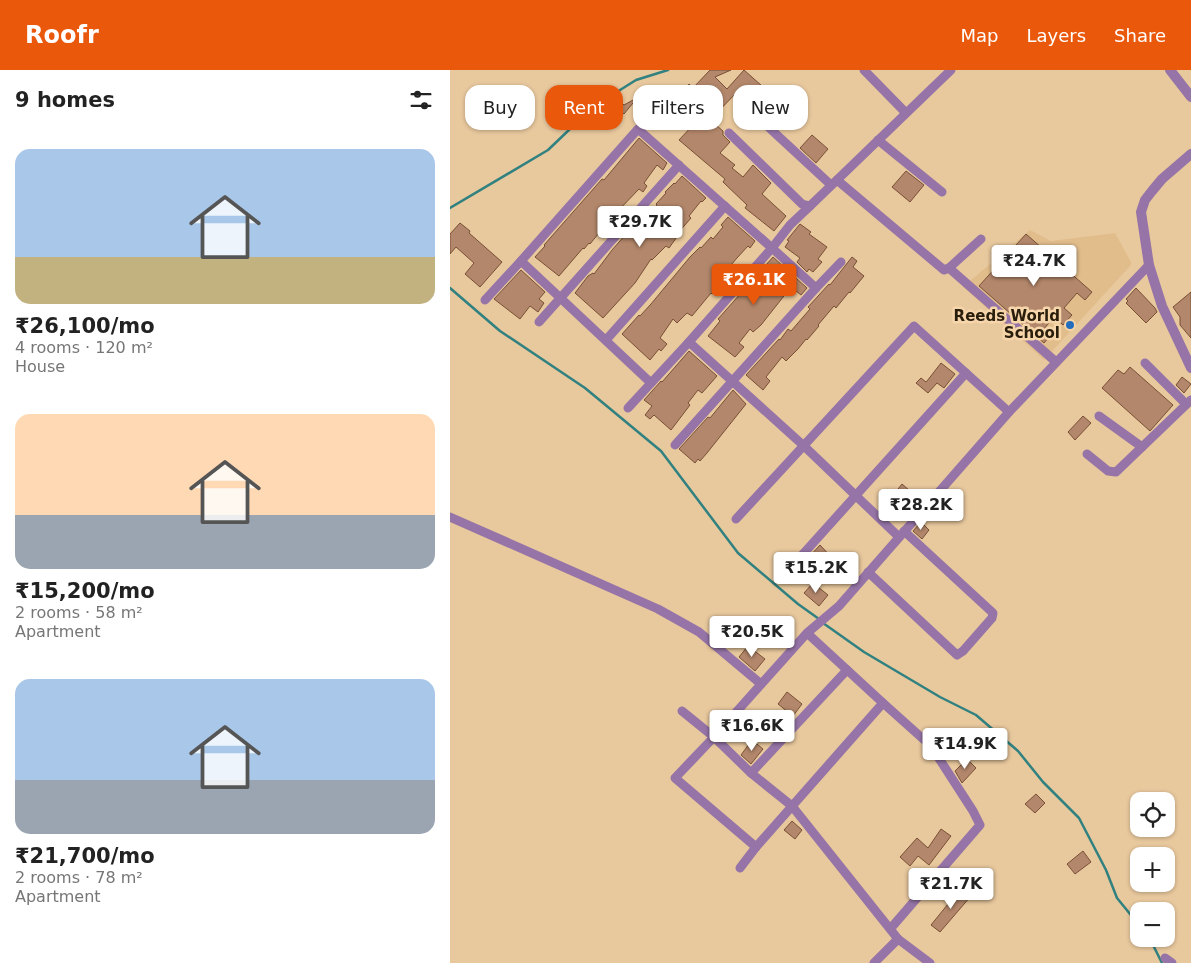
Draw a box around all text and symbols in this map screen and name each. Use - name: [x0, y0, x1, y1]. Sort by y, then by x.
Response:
- text: Roofr: [25, 21, 99, 49]
- text: Map: [960, 25, 998, 46]
- text: Layers: [1026, 25, 1086, 46]
- text: Share: [1114, 25, 1166, 46]
- chip: Buy: [465, 85, 535, 130]
- chip: Rent: [545, 85, 623, 130]
- chip: Filters: [633, 85, 723, 130]
- chip: New: [733, 85, 808, 130]
- icon: filters: [407, 86, 435, 114]
- text: 9 homes: [15, 88, 115, 112]
- icon: home: [180, 182, 270, 272]
- pin: ₹29.7K: [599, 206, 681, 248]
- text: ₹29.7K: [608, 212, 672, 231]
- pin: ₹24.7K: [993, 244, 1075, 287]
- text: ₹24.7K: [1002, 251, 1066, 270]
- pin: ₹26.1K: [713, 264, 795, 306]
- text: ₹26.1K: [722, 270, 786, 289]
- place label: Reeds World School: [954, 307, 1060, 342]
- text: ₹26,100/mo: [15, 314, 155, 338]
- marker: Reeds World School: [1064, 319, 1076, 331]
- text: 4 rooms · 120 m²: [15, 338, 153, 357]
- text: House: [15, 357, 65, 376]
- icon: home: [180, 447, 270, 537]
- pin: ₹28.2K: [880, 488, 962, 531]
- text: ₹28.2K: [889, 495, 953, 514]
- pin: ₹15.2K: [775, 552, 857, 594]
- text: ₹15.2K: [784, 558, 848, 577]
- text: ₹15,200/mo: [15, 579, 155, 603]
- text: 2 rooms · 58 m²: [15, 603, 143, 622]
- pin: ₹20.5K: [711, 616, 793, 658]
- text: Apartment: [15, 622, 101, 641]
- text: ₹20.5K: [720, 622, 784, 641]
- pin: ₹16.6K: [711, 710, 793, 752]
- icon: home: [180, 712, 270, 802]
- text: ₹16.6K: [720, 716, 784, 735]
- pin: ₹14.9K: [924, 728, 1006, 770]
- text: ₹14.9K: [933, 734, 997, 753]
- map controls: [1130, 792, 1175, 947]
- button: locate: [1130, 792, 1175, 837]
- text: ₹21,700/mo: [15, 844, 155, 868]
- button: +: [1130, 847, 1175, 892]
- text: 2 rooms · 78 m²: [15, 868, 143, 887]
- pin: ₹21.7K: [910, 868, 992, 910]
- text: ₹21.7K: [919, 874, 983, 893]
- text: Apartment: [15, 887, 101, 906]
- button: −: [1130, 902, 1175, 947]

